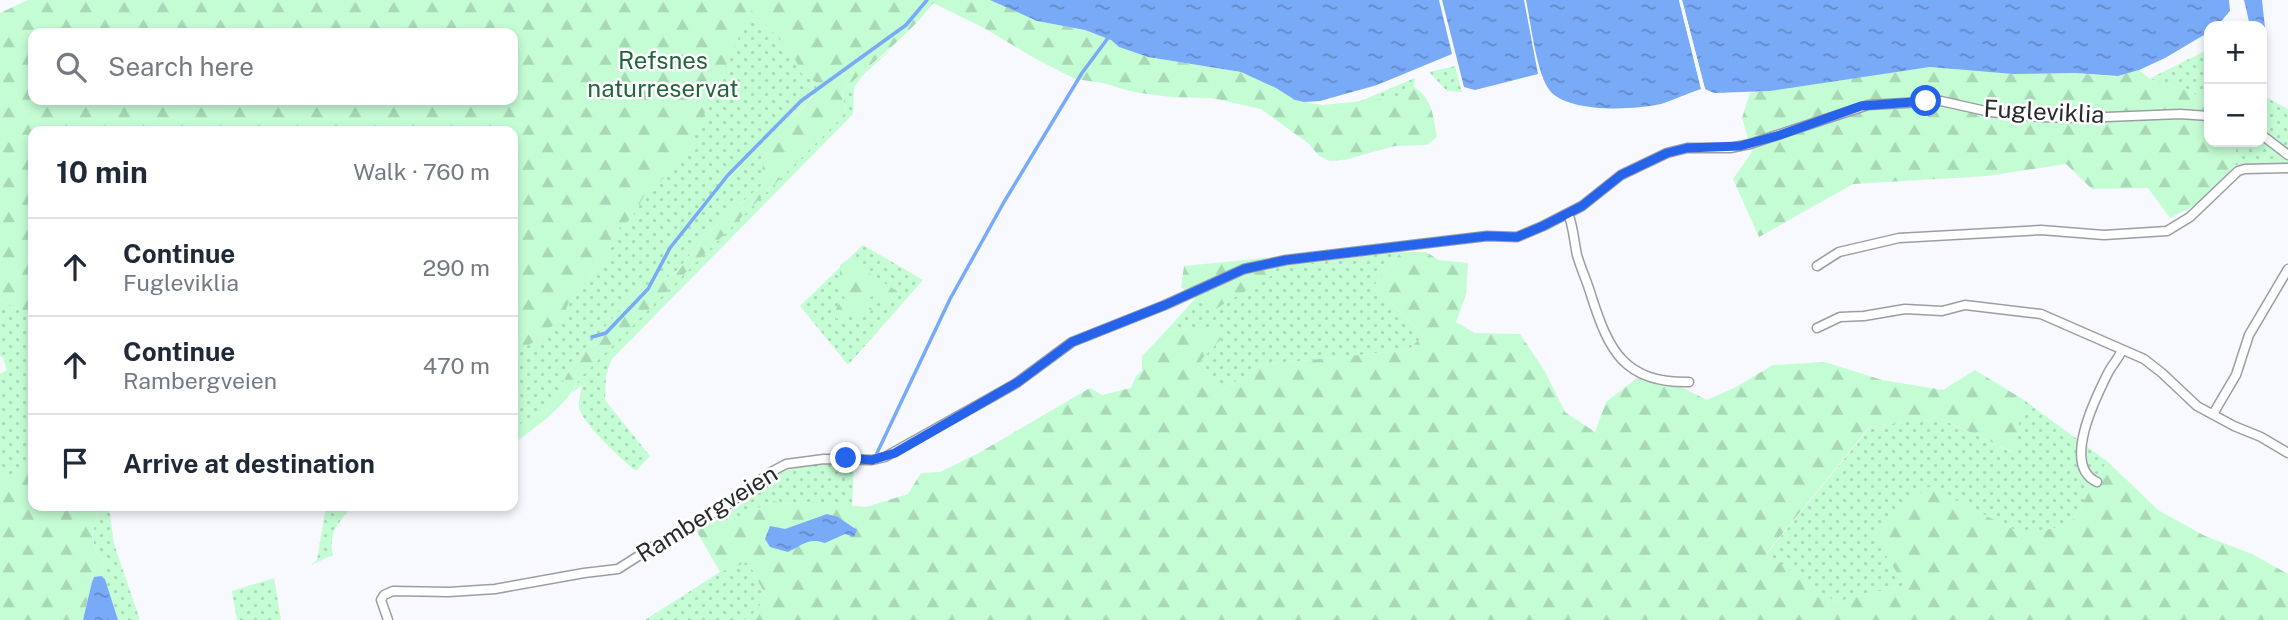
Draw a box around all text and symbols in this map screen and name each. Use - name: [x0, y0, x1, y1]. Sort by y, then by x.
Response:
- map controls: [2204, 21, 2267, 147]
- button: +: [2204, 21, 2267, 84]
- search box: [28, 28, 518, 105]
- park label: Refsnes naturreservat: [587, 46, 739, 102]
- icon: search: [52, 48, 90, 86]
- text: Search here: [108, 51, 254, 82]
- button: −: [2204, 84, 2267, 147]
- route start: [1910, 85, 1941, 116]
- street label: Fugleviklia: [1983, 94, 2105, 128]
- text: 10 min: [56, 154, 148, 190]
- text: Walk · 760 m: [353, 158, 490, 185]
- text: Continue: [123, 238, 235, 269]
- icon: ahead: [56, 248, 94, 286]
- text: 290 m: [423, 254, 490, 281]
- text: Fugleviklia: [123, 269, 239, 296]
- text: Continue: [123, 336, 235, 367]
- icon: ahead: [56, 346, 94, 384]
- text: 470 m: [423, 352, 490, 379]
- text: Rambergveien: [123, 367, 277, 394]
- route end: [830, 442, 861, 473]
- icon: arrive: [56, 444, 94, 482]
- text: Arrive at destination: [123, 448, 375, 479]
- street label: Rambergveien: [631, 459, 782, 568]

